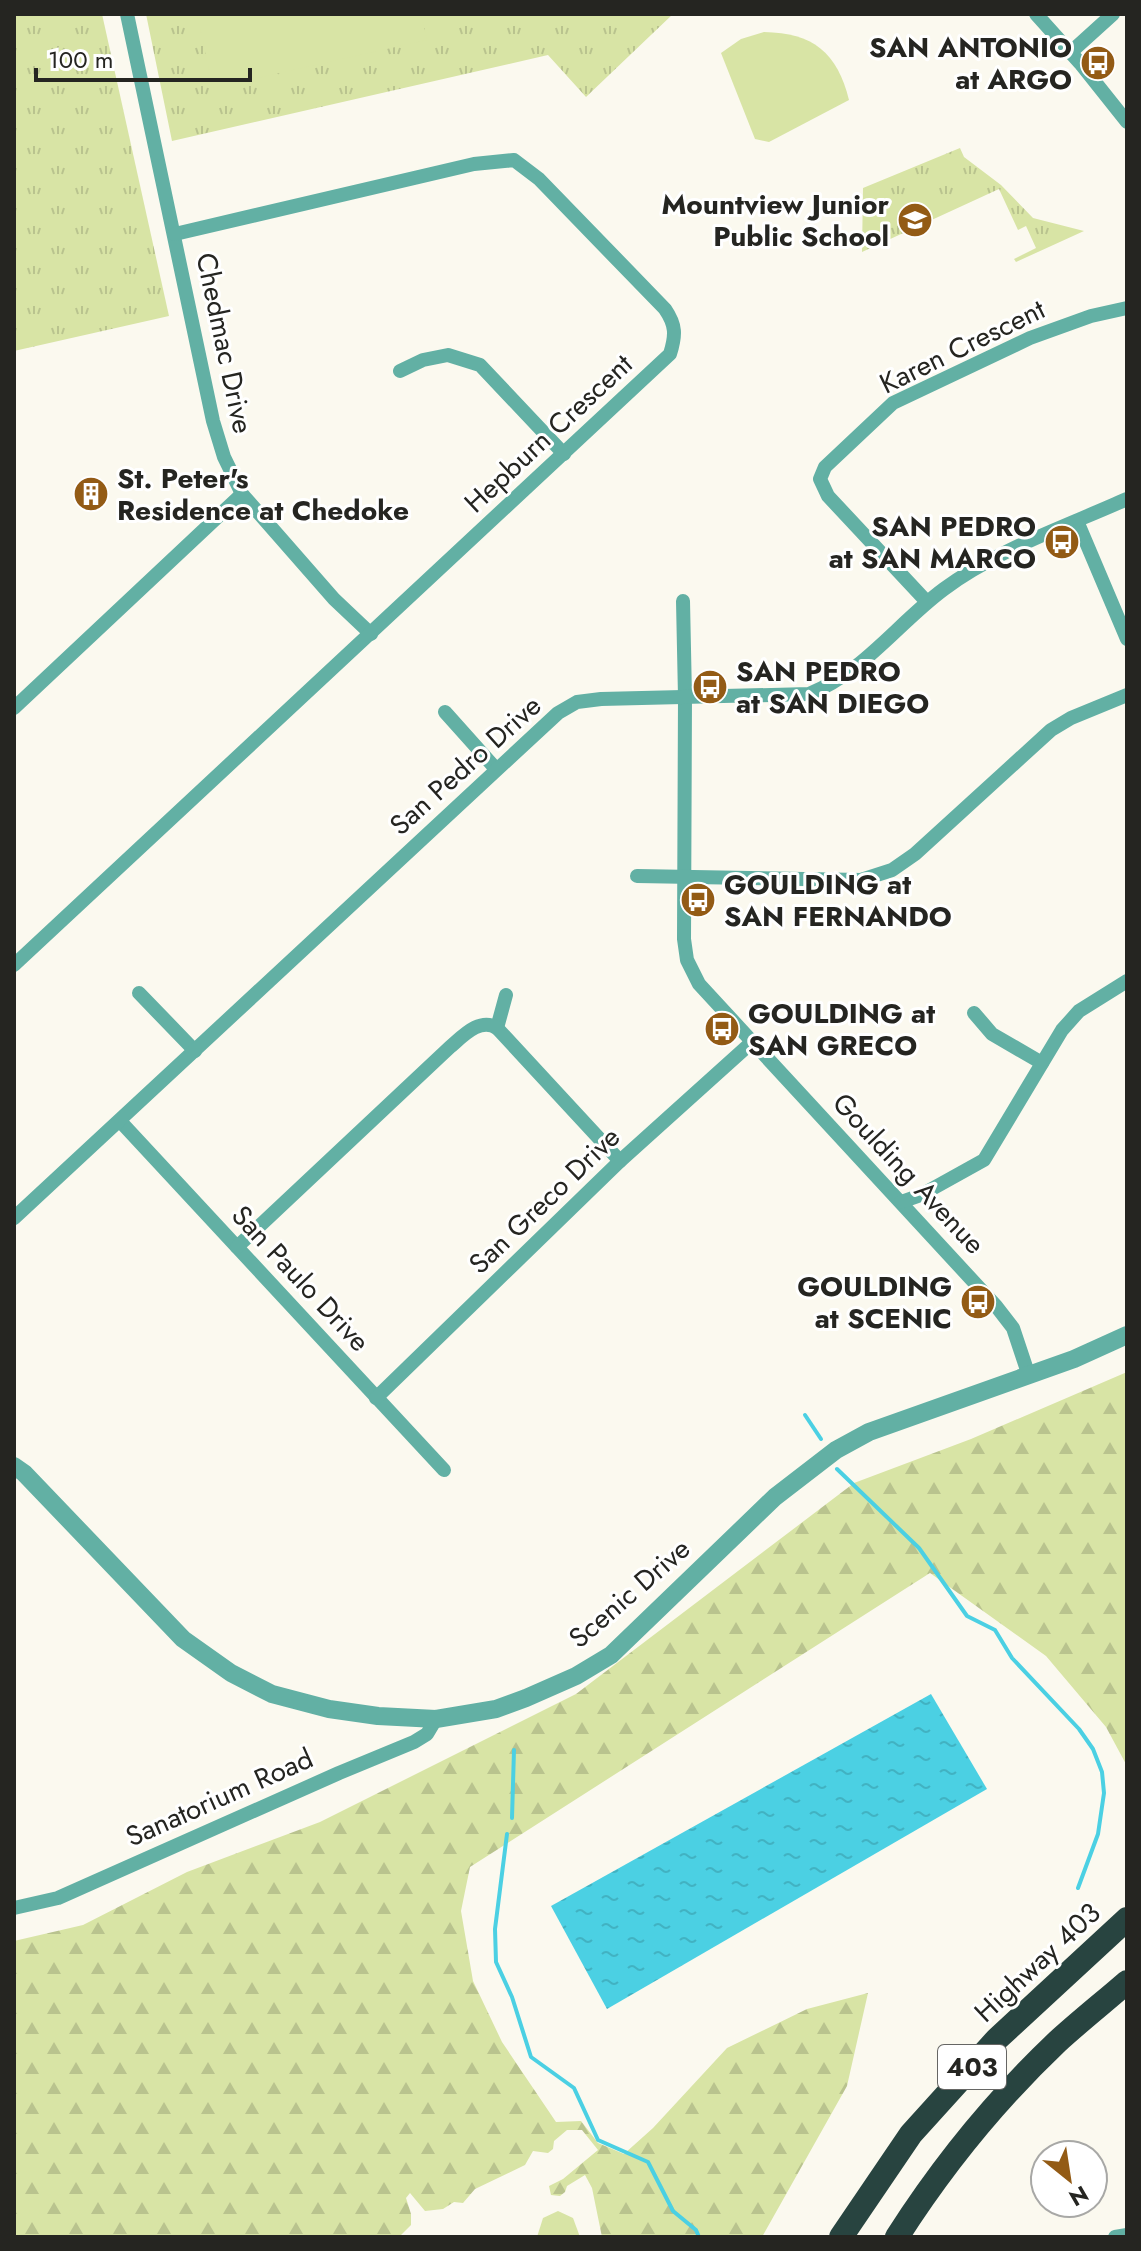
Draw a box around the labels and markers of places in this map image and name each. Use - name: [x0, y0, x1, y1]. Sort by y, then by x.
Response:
- place label: SAN ANTONIO at ARGO: [869, 27, 1072, 100]
- bus stop icon: SAN ANTONIO at ARGO: [1079, 44, 1117, 82]
- place label: Mountview Junior Public School: [661, 184, 889, 257]
- school or university icon: Mountview Junior Public School: [896, 201, 934, 239]
- place label: St. Peter's Residence at Chedoke: [117, 458, 409, 531]
- building icon: St. Peter's Residence at Chedoke: [72, 475, 110, 513]
- place label: SAN PEDRO at SAN MARCO: [829, 506, 1036, 579]
- bus stop icon: SAN PEDRO at SAN MARCO: [1043, 523, 1081, 561]
- place label: SAN PEDRO at SAN DIEGO: [736, 651, 929, 724]
- bus stop icon: SAN PEDRO at SAN DIEGO: [691, 668, 729, 706]
- place label: GOULDING at SAN FERNANDO: [724, 864, 952, 937]
- bus stop icon: GOULDING at SAN FERNANDO: [679, 881, 717, 919]
- place label: GOULDING at SAN GRECO: [748, 993, 935, 1066]
- bus stop icon: GOULDING at SAN GRECO: [703, 1010, 741, 1048]
- place label: GOULDING at SCENIC: [797, 1266, 952, 1339]
- bus stop icon: GOULDING at SCENIC: [959, 1283, 997, 1321]

